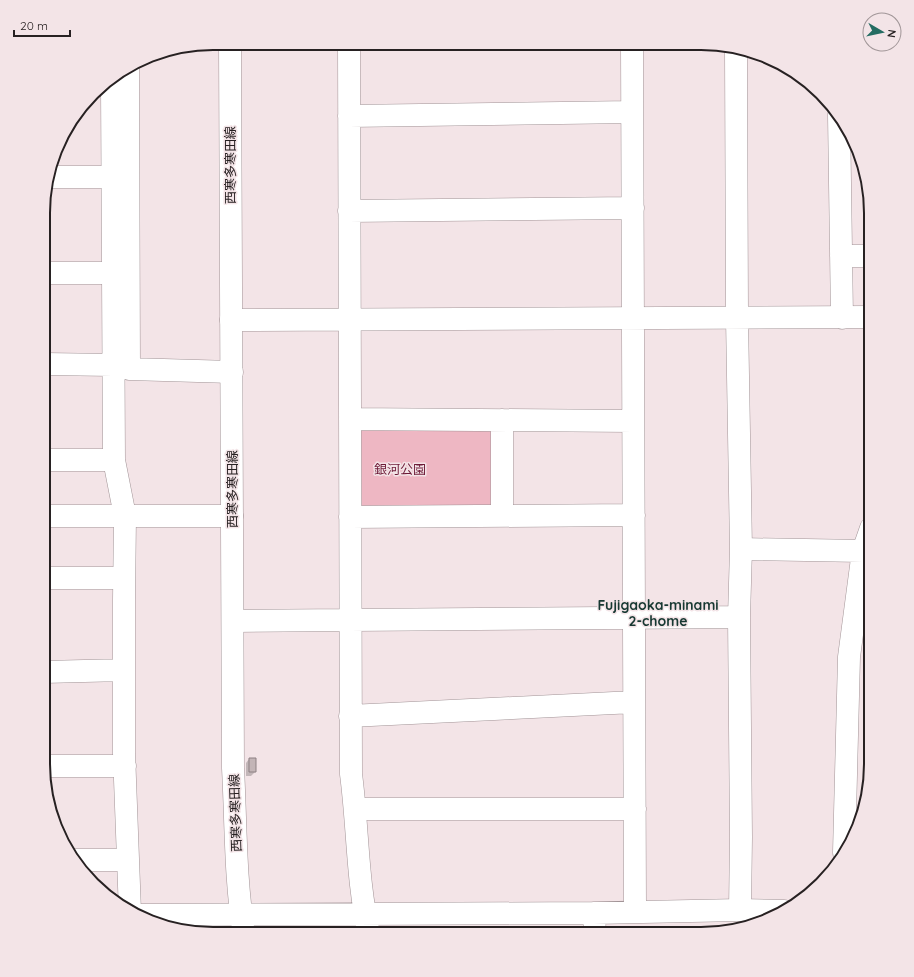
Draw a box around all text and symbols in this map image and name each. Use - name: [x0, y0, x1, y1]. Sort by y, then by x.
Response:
- scale bar: [14, 12, 70, 38]
- north arrow: [862, 12, 902, 52]
- text: 20 m: [20, 18, 48, 33]
- text: N: [884, 28, 899, 39]
- street label: 西寒多寒田線: [222, 126, 238, 204]
- street label: 西寒多寒田線: [224, 450, 240, 528]
- park label: 銀河公園: [374, 461, 426, 477]
- district label: Fujigaoka-minami 2-chome: [597, 596, 719, 630]
- street label: 西寒多寒田線: [226, 774, 244, 852]

